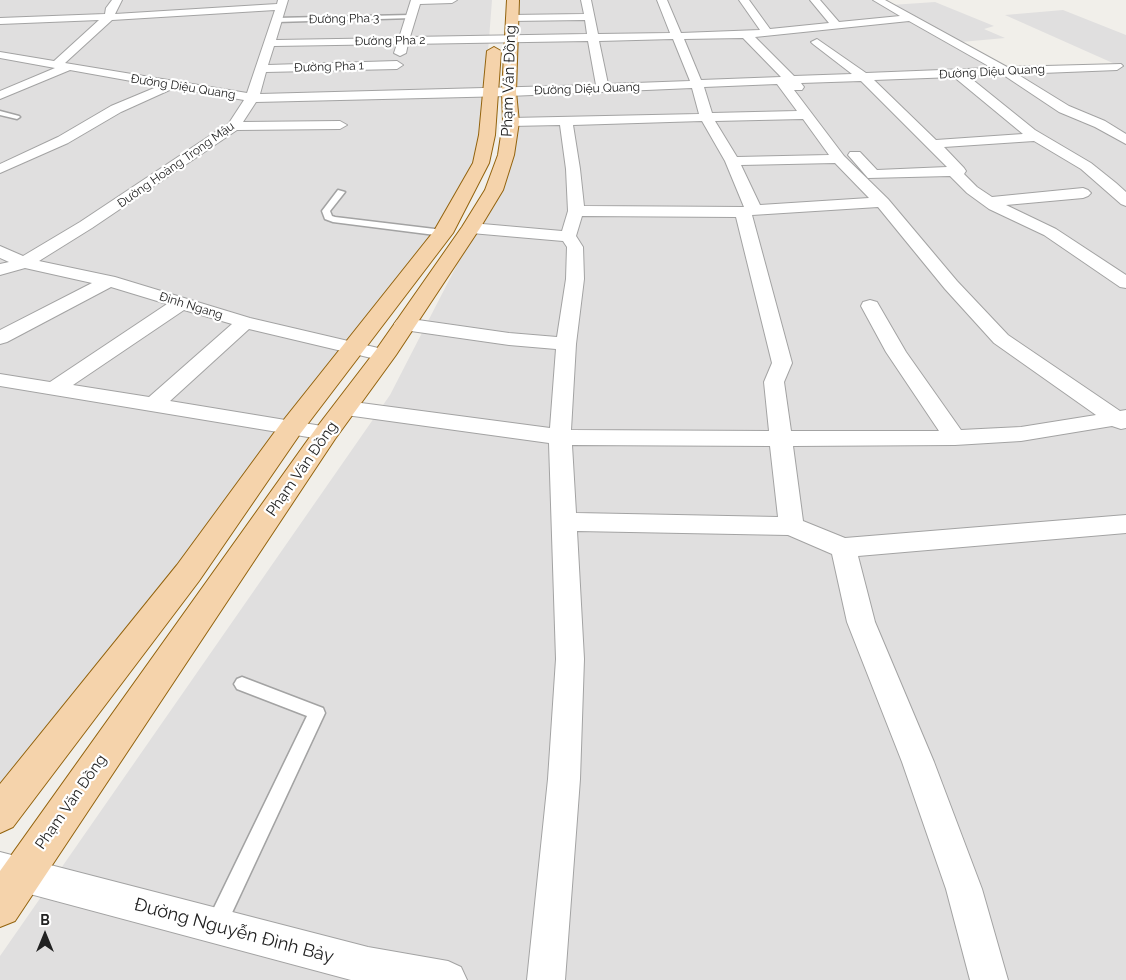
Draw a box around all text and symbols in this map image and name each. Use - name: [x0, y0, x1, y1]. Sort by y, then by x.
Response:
- street label: Đường Pha 3: [308, 11, 380, 27]
- street label: Phạm Văn Đồng: [498, 25, 520, 137]
- street label: Đường Pha 2: [355, 33, 425, 49]
- street label: Đường Pha 1: [294, 59, 364, 75]
- street label: Đường Diệu Quang: [939, 62, 1045, 82]
- street label: Đường Diệu Quang: [130, 72, 236, 102]
- street label: Đường Diệu Quang: [534, 80, 640, 98]
- street label: Đường Hoàng Trọng Mậu: [115, 119, 237, 211]
- street label: Đình Ngang: [157, 289, 225, 323]
- street label: Phạm Văn Đồng: [263, 418, 341, 520]
- street label: Phạm Văn Đồng: [32, 751, 110, 853]
- street label: Đường Nguyễn Đình Bảy: [132, 894, 336, 968]
- north arrow: [20, 910, 70, 960]
- text: B: [40, 912, 50, 928]

